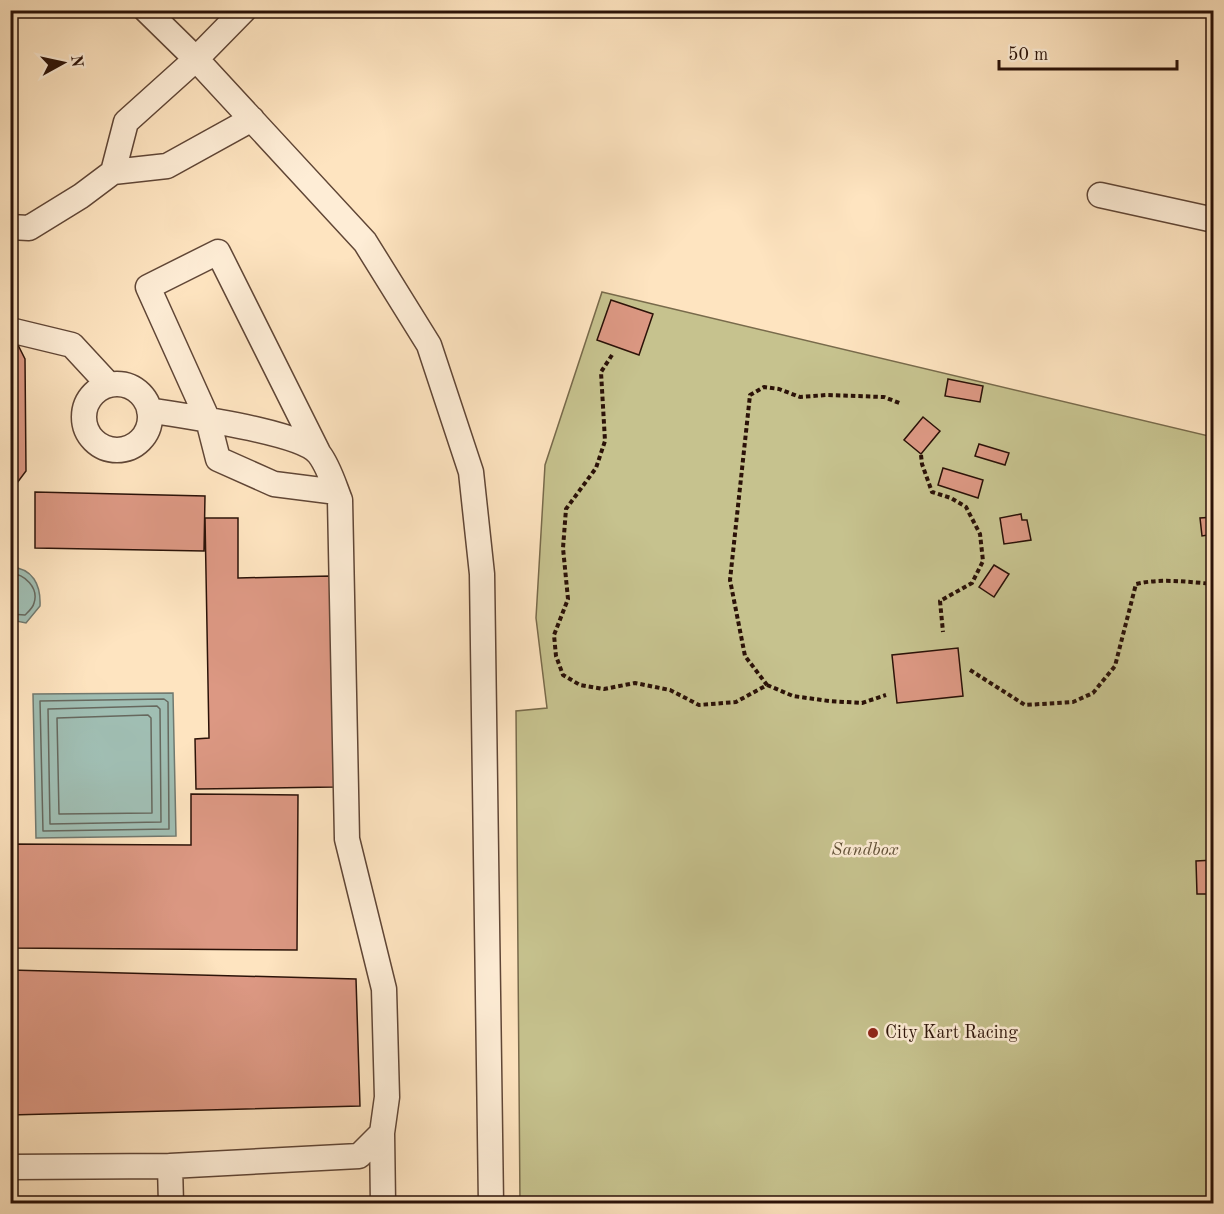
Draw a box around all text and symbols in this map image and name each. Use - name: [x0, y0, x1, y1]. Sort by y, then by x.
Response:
- north arrow: [33, 33, 93, 93]
- scale bar: [999, 33, 1178, 71]
- text: 50 m: [1008, 46, 1048, 64]
- text: N: [67, 54, 85, 69]
- park label: Sandbox: [831, 841, 899, 859]
- place label: City Kart Racing: [885, 1024, 1018, 1042]
- marker: City Kart Racing: [866, 1026, 880, 1040]

